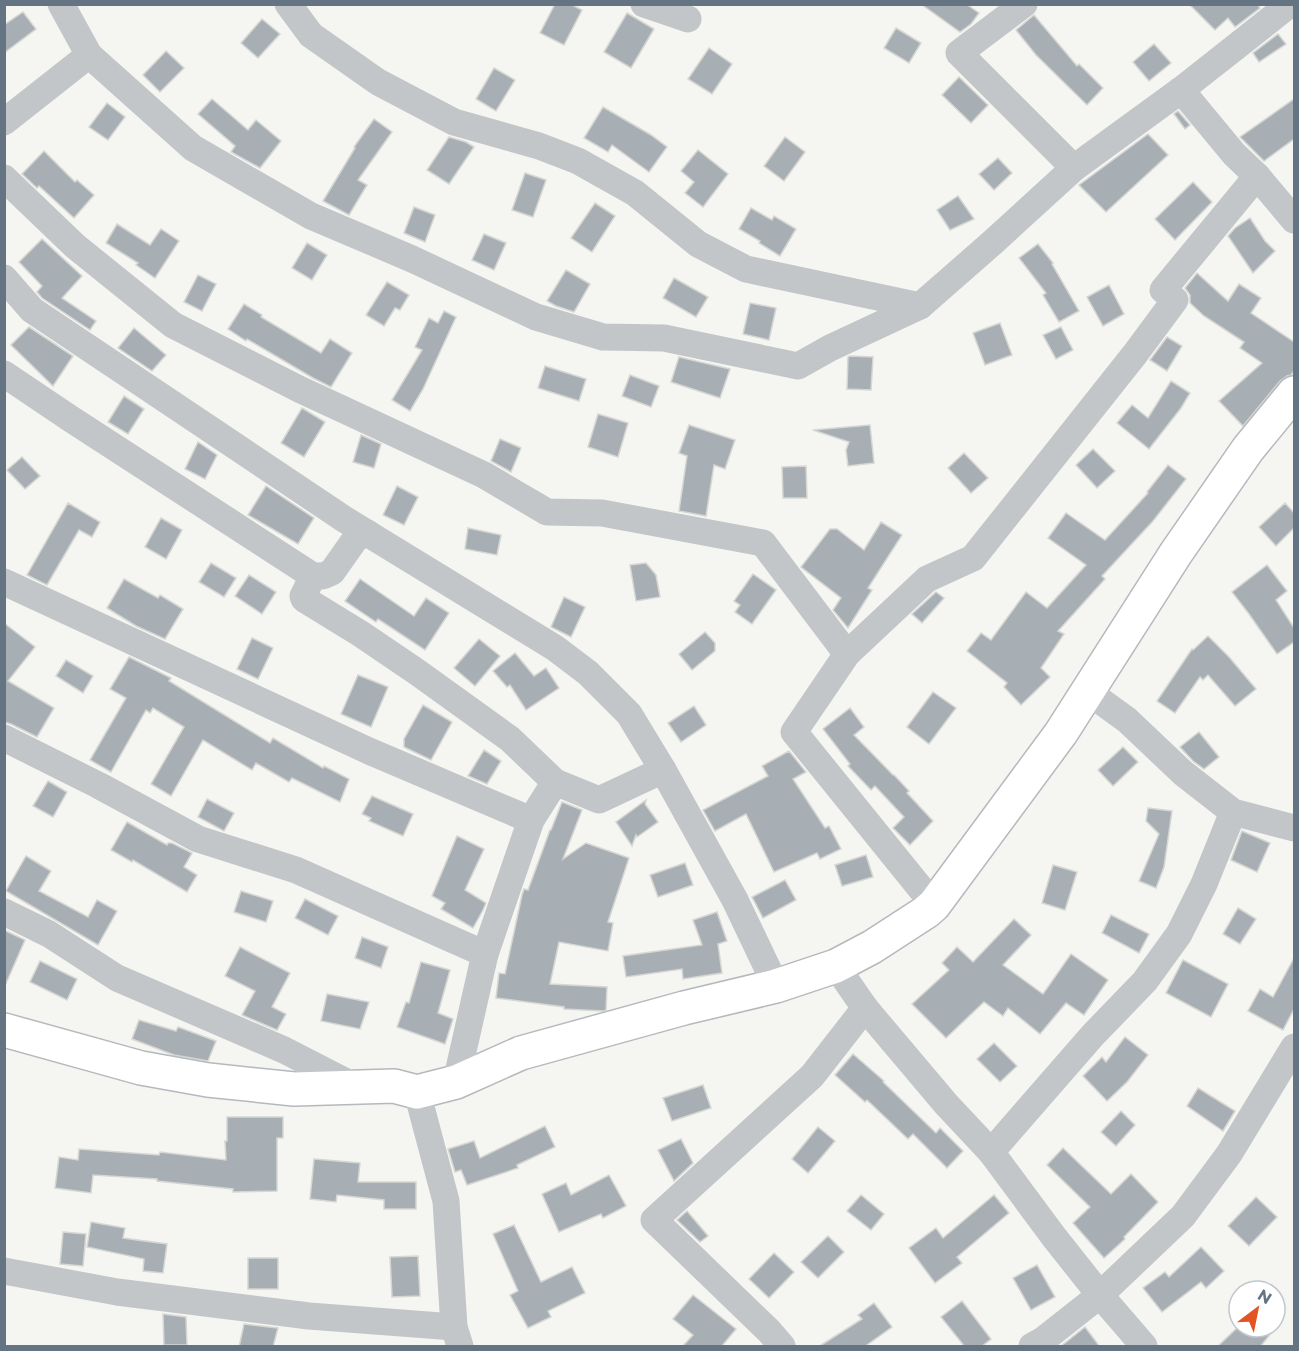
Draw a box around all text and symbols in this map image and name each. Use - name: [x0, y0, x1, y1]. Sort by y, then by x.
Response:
- north arrow: [1227, 1279, 1287, 1339]
- text: N: [1254, 1285, 1275, 1308]

